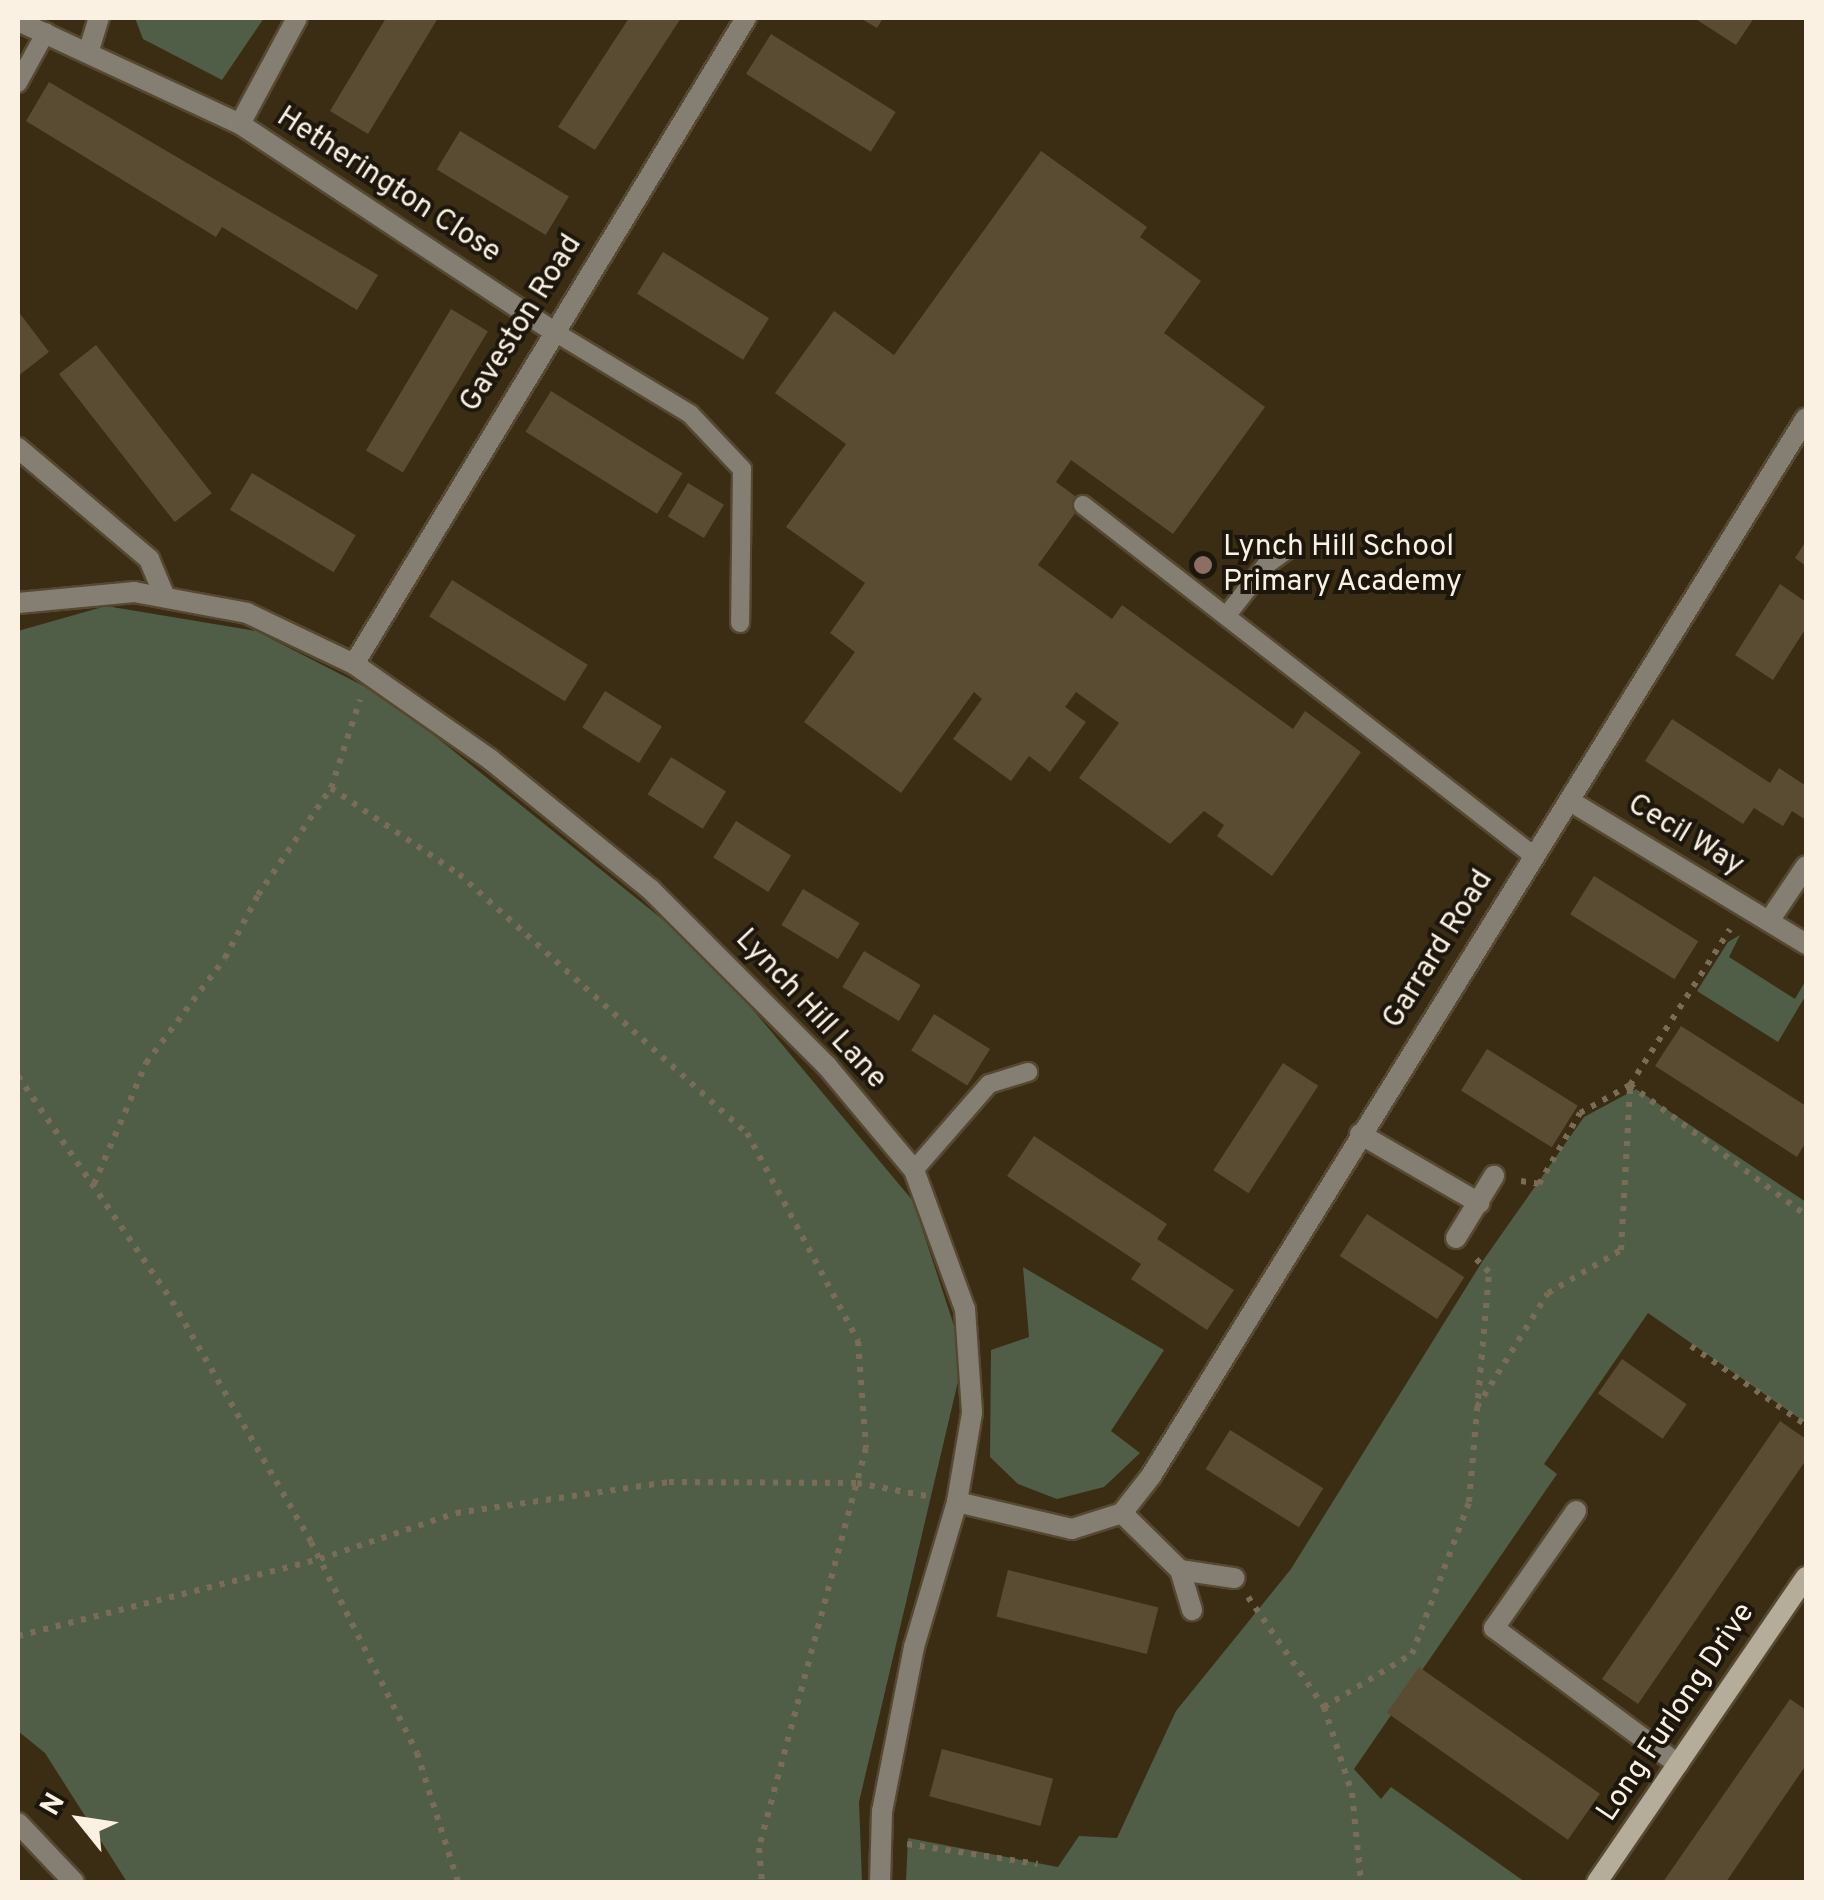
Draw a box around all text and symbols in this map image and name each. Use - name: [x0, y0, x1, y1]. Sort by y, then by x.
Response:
- street label: Hetherington Close: [269, 100, 507, 272]
- street label: Gaveston Road: [453, 229, 591, 419]
- place label: Lynch Hill School Primary Academy: [1223, 530, 1463, 600]
- marker: Lynch Hill School Primary Academy: [1192, 554, 1214, 576]
- street label: Cecil Way: [1620, 787, 1750, 885]
- street label: Garrard Road: [1376, 864, 1502, 1036]
- street label: Lynch Hill Lane: [727, 922, 893, 1098]
- street label: Long Furlong Drive: [1591, 1597, 1763, 1829]
- north arrow: [30, 1770, 130, 1870]
- text: N: [33, 1787, 75, 1823]

